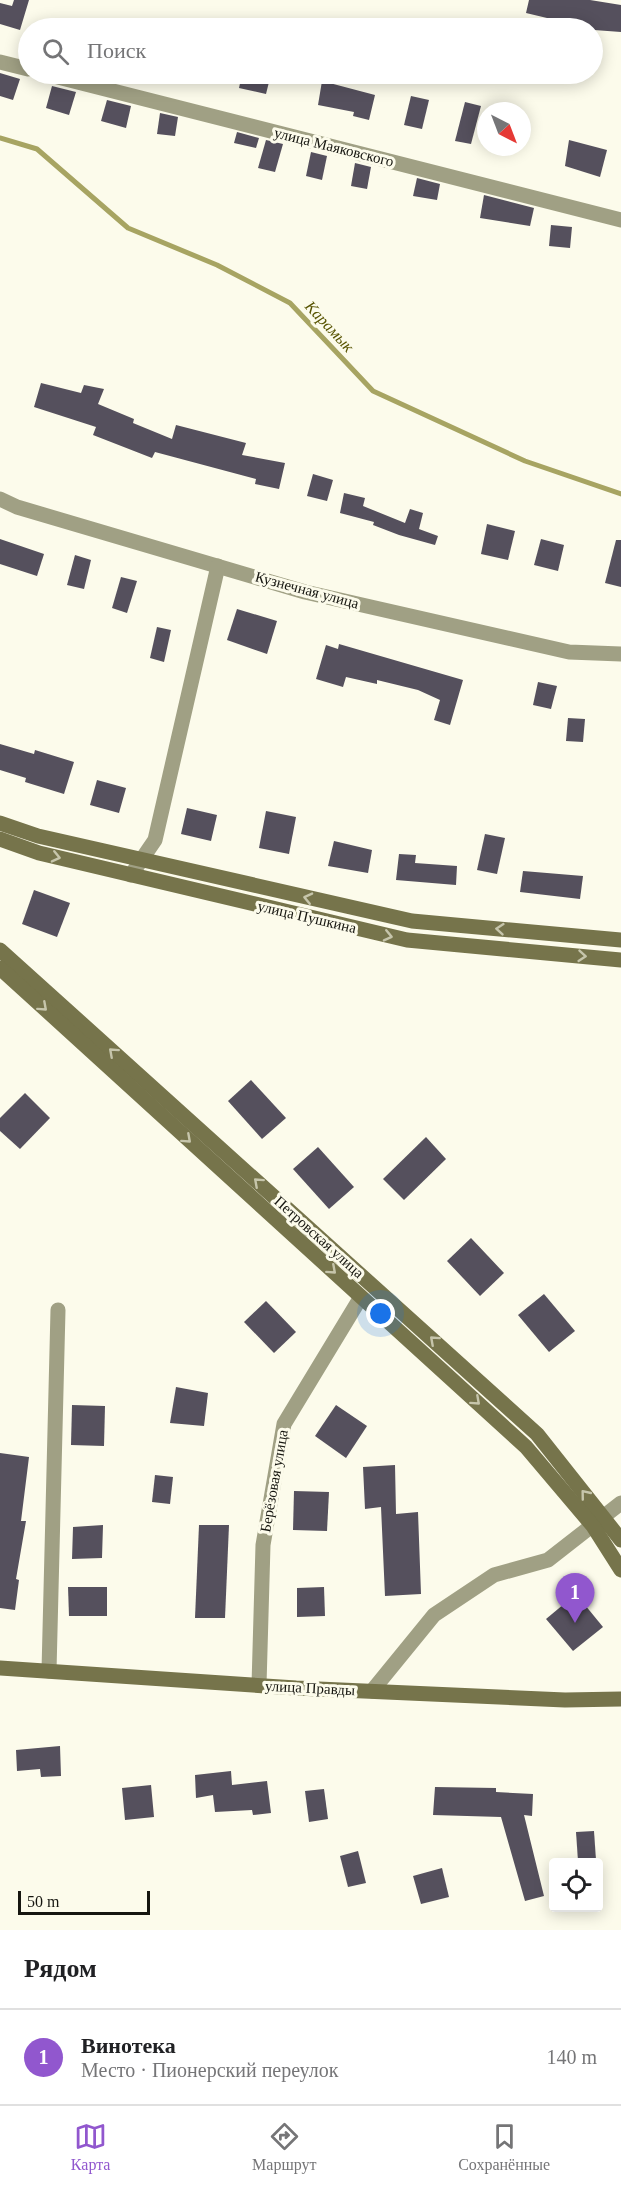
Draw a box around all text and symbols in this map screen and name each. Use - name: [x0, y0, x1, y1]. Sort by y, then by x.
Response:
- search box: [18, 18, 603, 84]
- icon: search: [39, 35, 72, 68]
- text: Поиск: [87, 38, 146, 63]
- north arrow: [477, 102, 531, 156]
- street label: улица Маяковского: [273, 124, 395, 170]
- water label: Карамык: [300, 297, 358, 356]
- street label: Кузнечная улица: [253, 568, 361, 612]
- one-way arrow: [50, 849, 60, 862]
- one-way arrow: [303, 892, 313, 905]
- street label: улица Пушкина: [256, 898, 358, 936]
- one-way arrow: [495, 923, 505, 936]
- one-way arrow: [383, 928, 393, 941]
- one-way arrow: [578, 949, 587, 962]
- one-way arrow: [36, 1000, 47, 1011]
- one-way arrow: [109, 1048, 119, 1059]
- one-way arrow: [181, 1132, 191, 1143]
- one-way arrow: [254, 1178, 265, 1189]
- street label: Петровская улица: [271, 1193, 367, 1281]
- one-way arrow: [325, 1263, 335, 1274]
- your location: [366, 1299, 395, 1328]
- one-way arrow: [430, 1336, 441, 1347]
- one-way arrow: [468, 1394, 479, 1405]
- street label: Берёзовая улица: [257, 1428, 291, 1534]
- one-way arrow: [582, 1490, 593, 1501]
- pin: 1: [556, 1574, 594, 1623]
- street label: улица Правды: [265, 1678, 355, 1698]
- map controls: [549, 1858, 603, 1912]
- button: locate: [549, 1858, 603, 1912]
- scale bar: [18, 1888, 150, 1916]
- text: 50 m: [27, 1893, 59, 1910]
- text: Рядом: [24, 1954, 97, 1983]
- text: Винотека: [81, 2033, 176, 2058]
- text: 1: [39, 2046, 49, 2068]
- text: 140 m: [546, 2046, 597, 2068]
- text: Место · Пионерский переулок: [81, 2059, 338, 2081]
- tab: Карта: [71, 2120, 110, 2174]
- tab: Маршрут: [252, 2120, 317, 2174]
- tab: Сохранённые: [458, 2120, 550, 2174]

